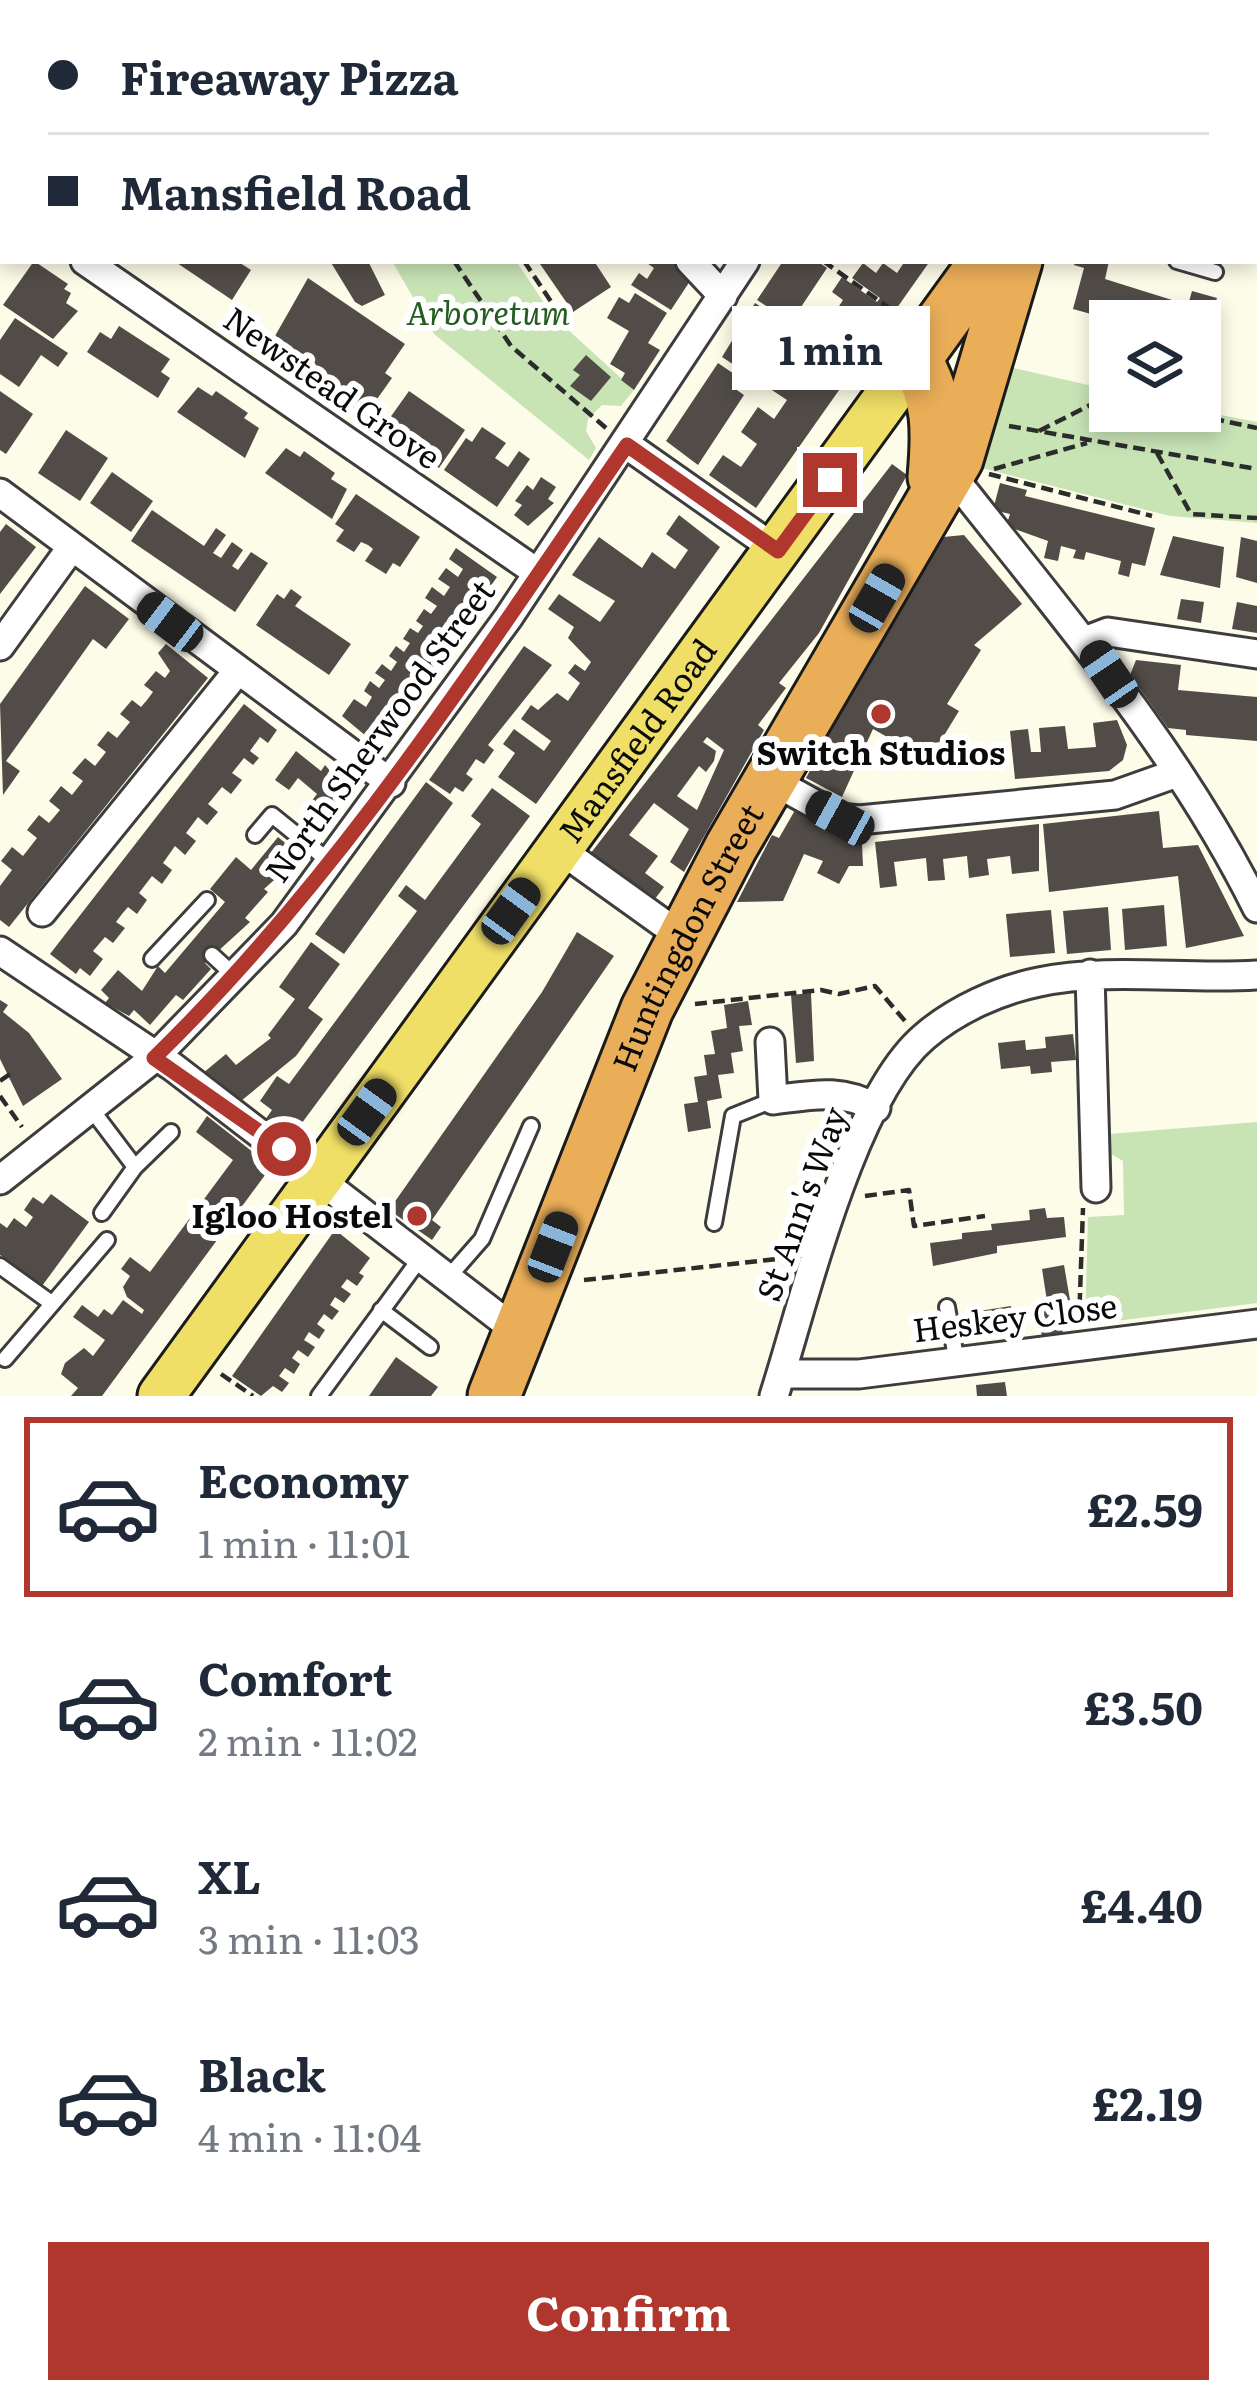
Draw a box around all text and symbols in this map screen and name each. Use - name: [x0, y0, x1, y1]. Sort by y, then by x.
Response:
- text: Fireaway Pizza: [120, 42, 459, 109]
- text: Mansfield Road: [120, 157, 471, 224]
- park label: Arboretum: [406, 286, 570, 335]
- street label: Newstead Grove: [215, 293, 452, 479]
- map controls: [1089, 300, 1221, 432]
- button: layers: [1089, 300, 1221, 432]
- callout: 1 min: [731, 306, 929, 390]
- text: 1 min: [779, 319, 883, 377]
- route end: [803, 453, 857, 507]
- car: [843, 558, 911, 638]
- street label: North Sherwood Street: [251, 567, 505, 891]
- car: [130, 586, 210, 658]
- street label: Mansfield Road: [544, 627, 726, 852]
- car: [1074, 634, 1144, 714]
- marker: Switch Studios: [868, 701, 894, 727]
- place label: Switch Studios: [757, 726, 1005, 775]
- car: [800, 785, 880, 851]
- street label: Huntingdon Street: [598, 793, 774, 1078]
- car: [475, 871, 547, 951]
- car: [331, 1072, 403, 1152]
- street label: St Ann's Way: [742, 1099, 858, 1307]
- route start: [257, 1122, 311, 1176]
- place label: Igloo Hostel: [191, 1189, 393, 1238]
- marker: Igloo Hostel: [404, 1203, 430, 1229]
- car: [523, 1207, 583, 1287]
- street label: Heskey Close: [910, 1279, 1120, 1352]
- text: Economy: [198, 1445, 409, 1512]
- icon: car: [54, 1453, 162, 1561]
- text: £2.59: [1087, 1474, 1203, 1541]
- text: 1 min · 11:01: [198, 1512, 410, 1570]
- text: Comfort: [198, 1643, 392, 1710]
- icon: car: [54, 1651, 162, 1759]
- text: £3.50: [1084, 1672, 1203, 1739]
- text: 2 min · 11:02: [198, 1710, 417, 1768]
- text: XL: [198, 1841, 261, 1908]
- icon: car: [54, 1849, 162, 1957]
- text: £4.40: [1080, 1870, 1203, 1937]
- text: 3 min · 11:03: [198, 1908, 420, 1966]
- text: Black: [198, 2039, 326, 2106]
- icon: car: [54, 2047, 162, 2155]
- text: £2.19: [1092, 2068, 1203, 2135]
- text: 4 min · 11:04: [198, 2106, 421, 2164]
- button: Confirm: [48, 2242, 1209, 2380]

